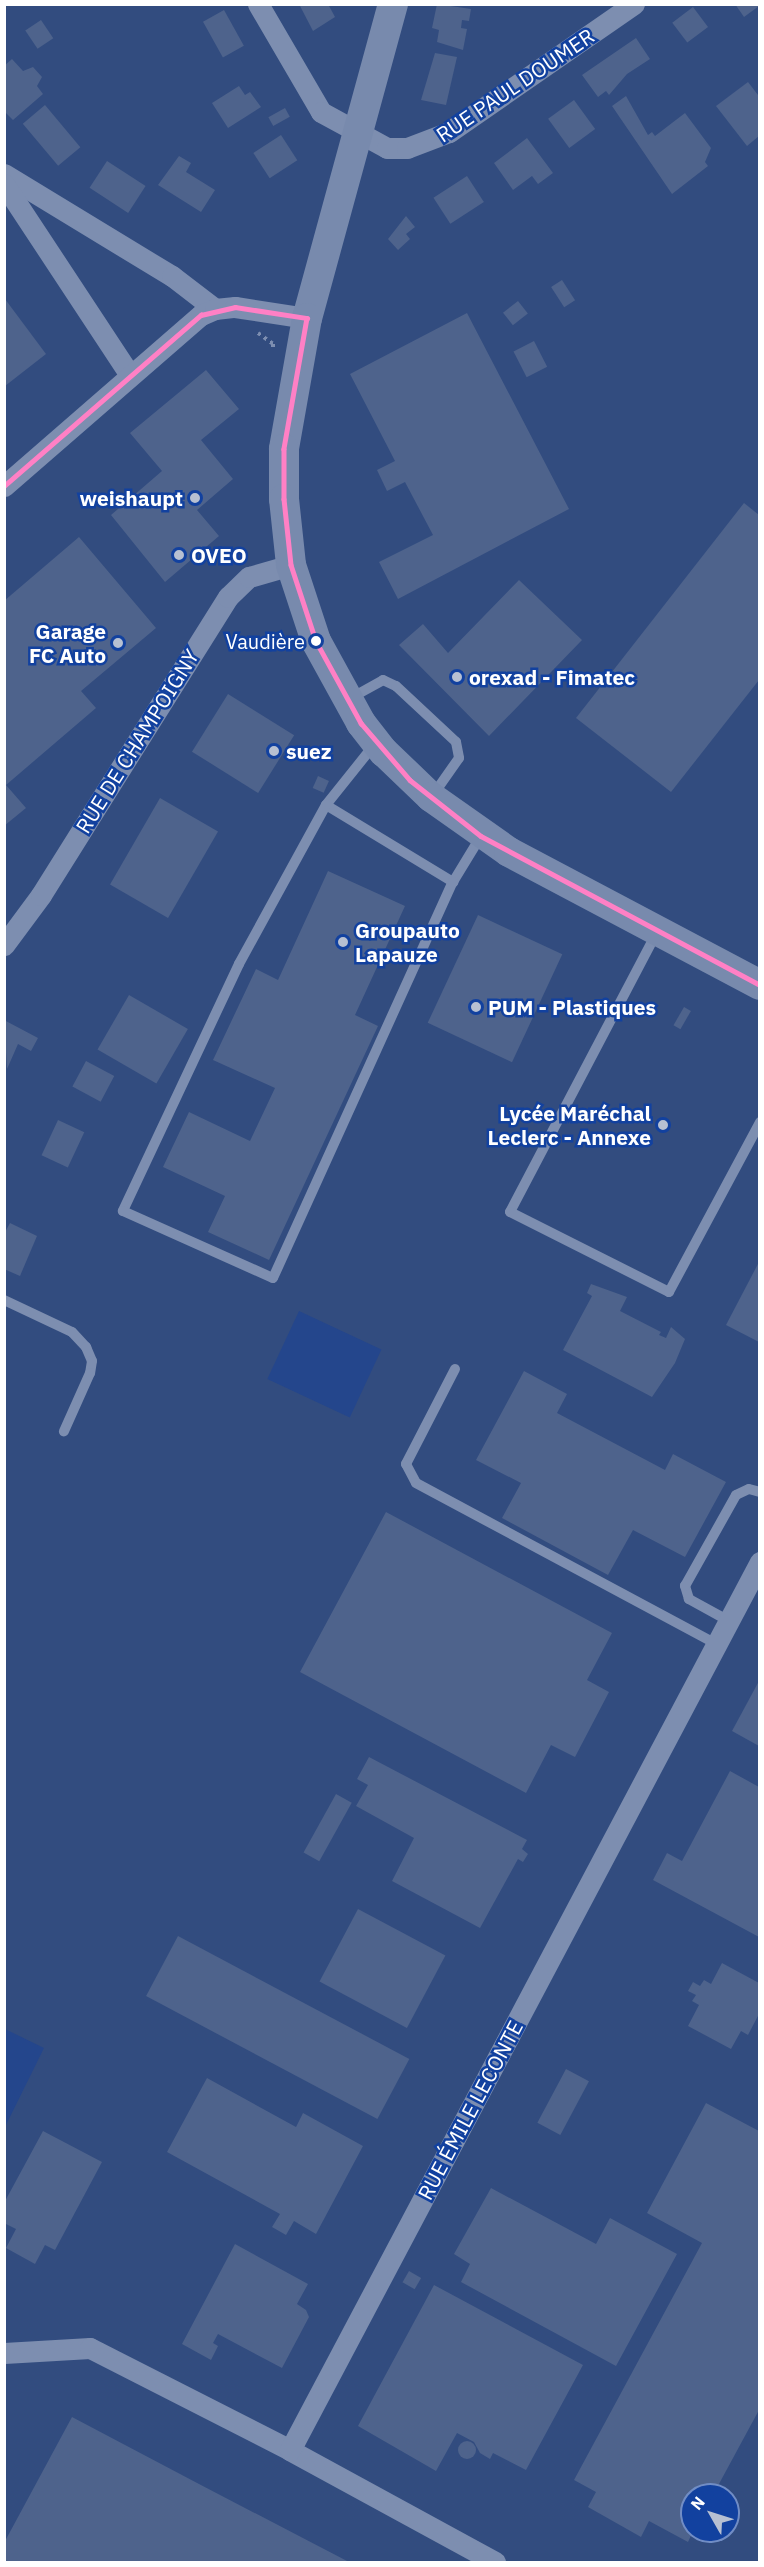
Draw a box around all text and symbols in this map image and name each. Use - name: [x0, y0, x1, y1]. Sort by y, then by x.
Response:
- street label: RUE PAUL DOUMER: [431, 23, 599, 147]
- place label: weishaupt: [79, 485, 183, 511]
- marker: weishaupt: [188, 491, 202, 505]
- place label: OVEO: [191, 542, 247, 568]
- marker: OVEO: [172, 548, 186, 562]
- place label: Garage FC Auto: [29, 618, 106, 668]
- place label: Vaudière: [226, 629, 305, 653]
- marker: Vaudière: [310, 635, 322, 647]
- marker: Garage FC Auto: [111, 636, 125, 650]
- street label: RUE DE CHAMPOIGNY: [70, 644, 204, 838]
- place label: orexad - Fimatec: [469, 664, 635, 690]
- marker: orexad - Fimatec: [450, 670, 464, 684]
- place label: suez: [286, 738, 332, 764]
- marker: suez: [267, 744, 281, 758]
- place label: Groupauto Lapauze: [355, 917, 460, 967]
- marker: Groupauto Lapauze: [336, 935, 350, 949]
- place label: PUM - Plastiques: [488, 994, 656, 1020]
- marker: PUM - Plastiques: [469, 1000, 483, 1014]
- place label: Lycée Maréchal Leclerc - Annexe: [488, 1100, 651, 1150]
- marker: Lycée Maréchal Leclerc - Annexe: [656, 1118, 670, 1132]
- street label: RUE ÉMILE LECONTE: [412, 2016, 528, 2204]
- north arrow: [680, 2483, 740, 2543]
- text: N: [686, 2492, 709, 2514]

